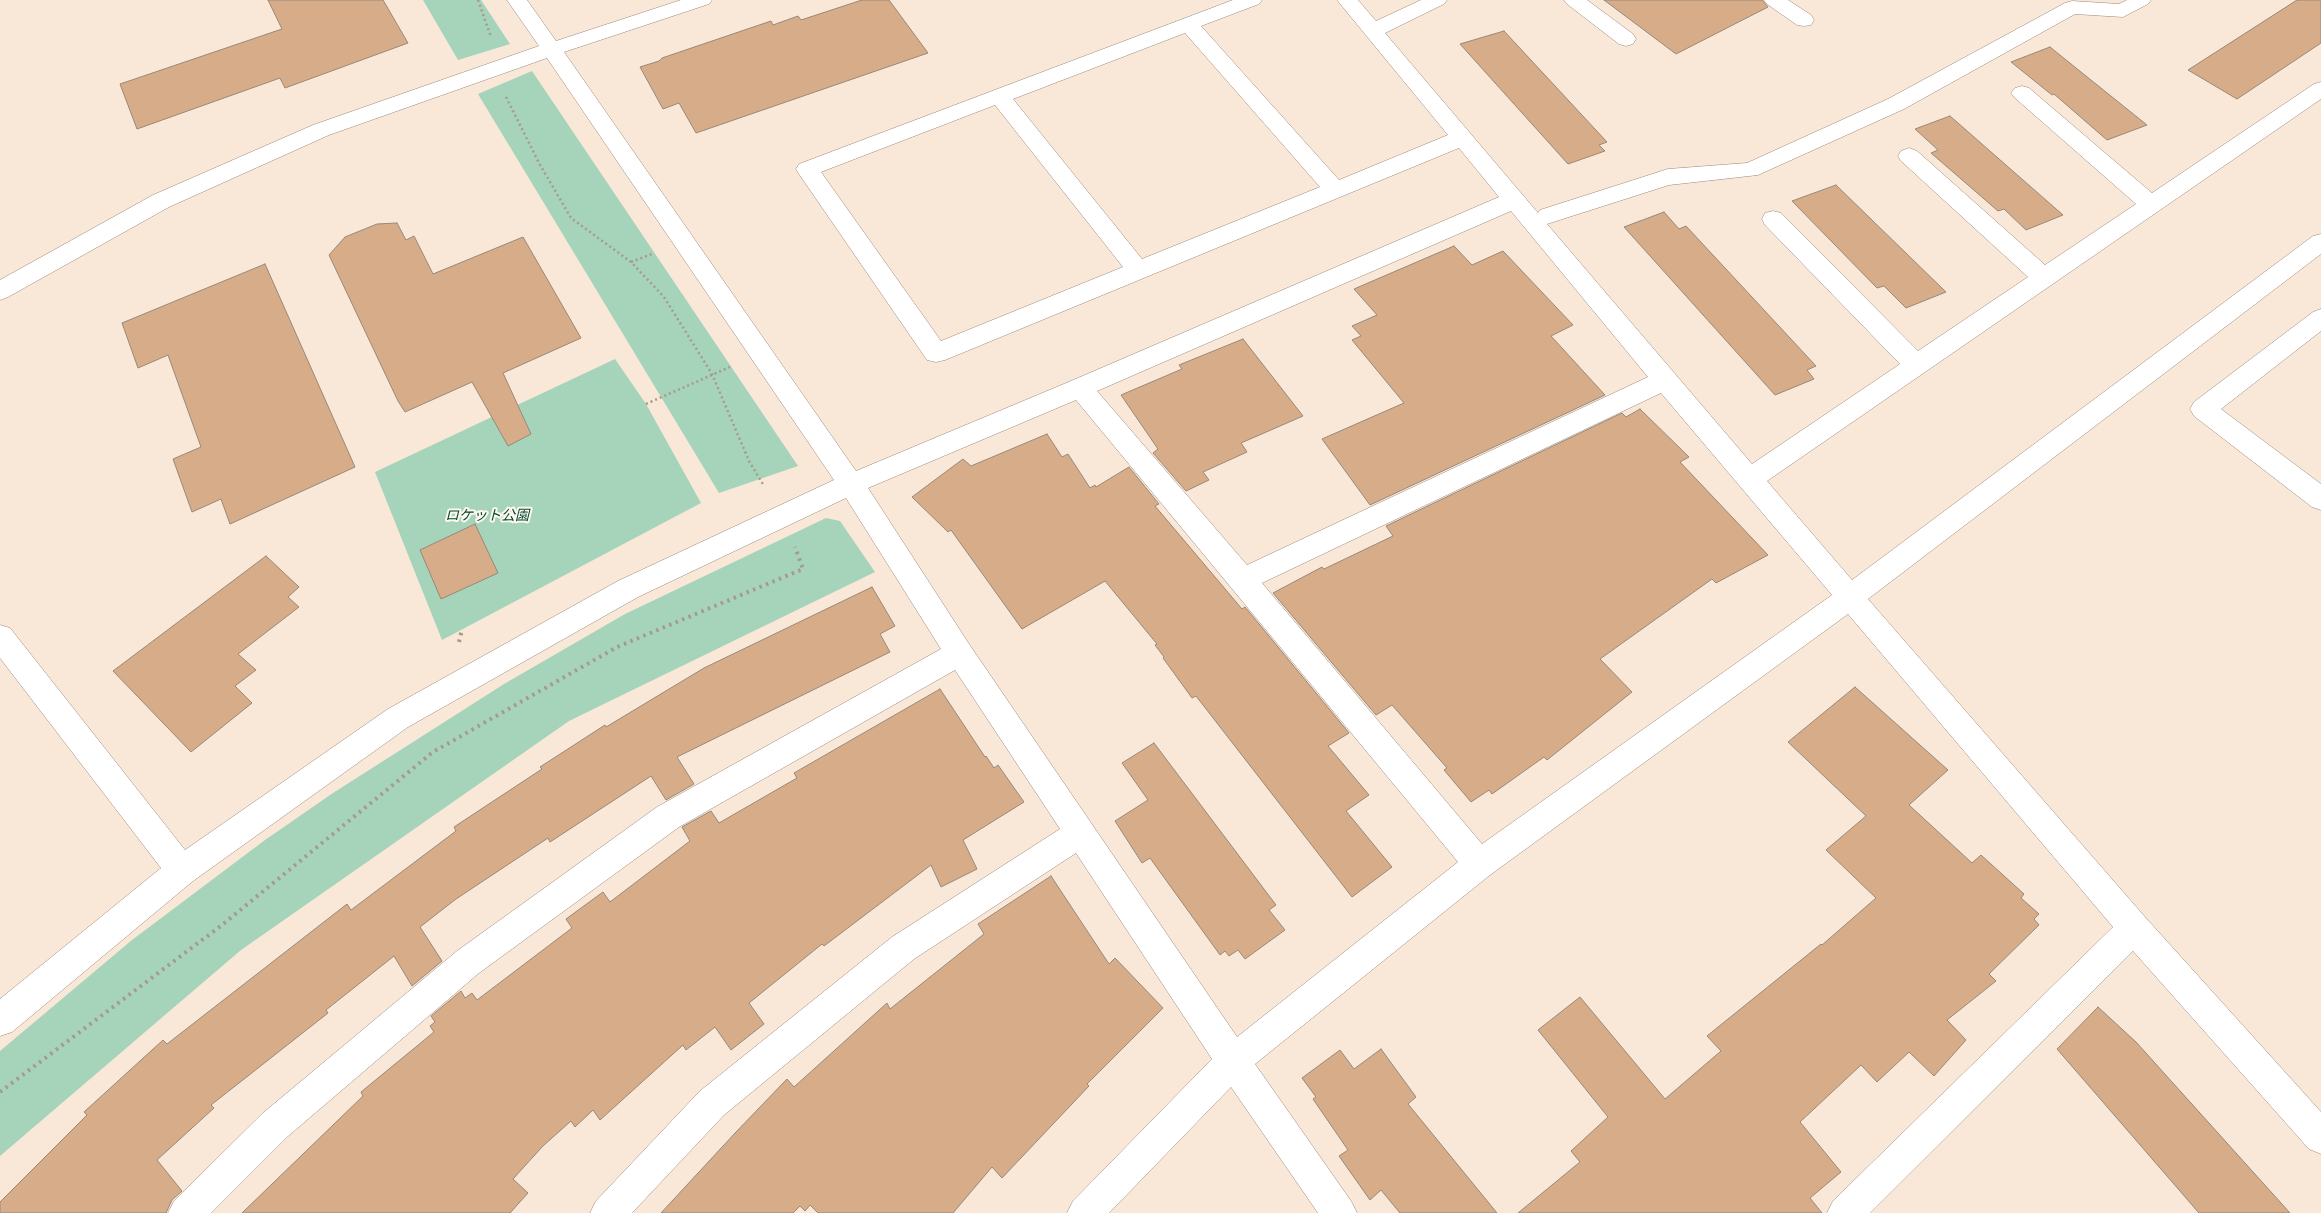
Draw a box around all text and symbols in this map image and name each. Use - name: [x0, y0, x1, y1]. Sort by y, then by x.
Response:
- park label: ロケット公園: [445, 508, 529, 524]

